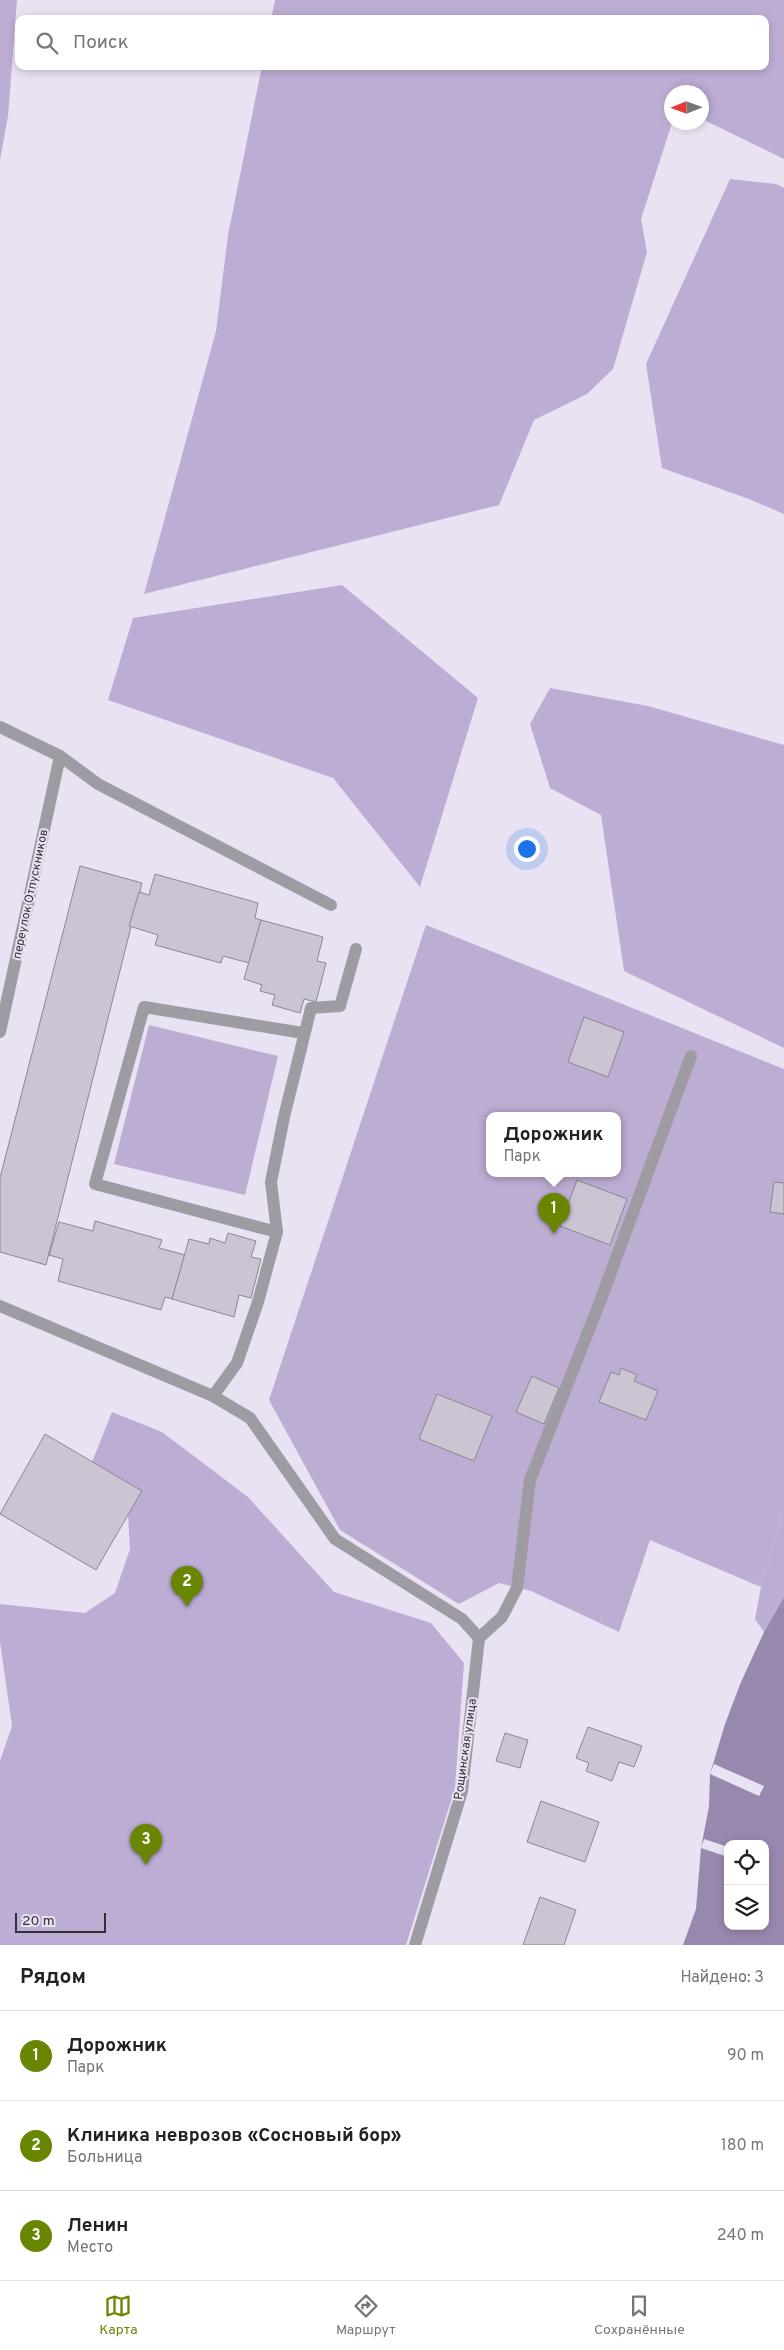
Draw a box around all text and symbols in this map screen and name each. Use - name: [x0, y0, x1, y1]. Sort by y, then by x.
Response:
- search box: [15, 15, 769, 70]
- icon: search: [33, 29, 61, 57]
- text: Поиск: [73, 31, 129, 55]
- north arrow: [664, 85, 709, 130]
- street label: переулок Отпускников: [9, 828, 53, 961]
- your location: [514, 836, 540, 862]
- popup: [486, 1112, 621, 1177]
- text: Дорожник: [504, 1123, 604, 1147]
- text: Парк: [504, 1147, 541, 1167]
- pin: 1: [538, 1193, 570, 1234]
- pin: 2: [171, 1566, 203, 1607]
- street label: Рощинская улица: [451, 1697, 481, 1801]
- pin: 3: [130, 1824, 162, 1865]
- map controls: [724, 1840, 769, 1930]
- button: locate: [724, 1840, 769, 1885]
- button: layers: [724, 1885, 769, 1930]
- scale bar: [15, 1910, 106, 1933]
- text: 20 m: [22, 1913, 55, 1930]
- text: Рядом: [20, 1964, 86, 1991]
- text: Найдено: 3: [680, 1968, 764, 1988]
- text: Дорожник: [67, 2034, 167, 2058]
- text: 1: [33, 2046, 39, 2066]
- text: 90 m: [727, 2046, 764, 2066]
- text: Парк: [67, 2058, 104, 2078]
- text: Клиника неврозов «Сосновый бор»: [67, 2124, 401, 2148]
- text: 2: [31, 2136, 41, 2156]
- text: 180 m: [721, 2136, 764, 2156]
- text: Больница: [67, 2148, 142, 2168]
- text: Ленин: [67, 2214, 128, 2238]
- text: 3: [31, 2226, 41, 2246]
- text: 240 m: [717, 2226, 764, 2246]
- text: Место: [67, 2238, 113, 2258]
- tab: Карта: [99, 2292, 138, 2339]
- tab: Маршрут: [336, 2292, 396, 2339]
- tab: Сохранённые: [594, 2292, 685, 2339]

